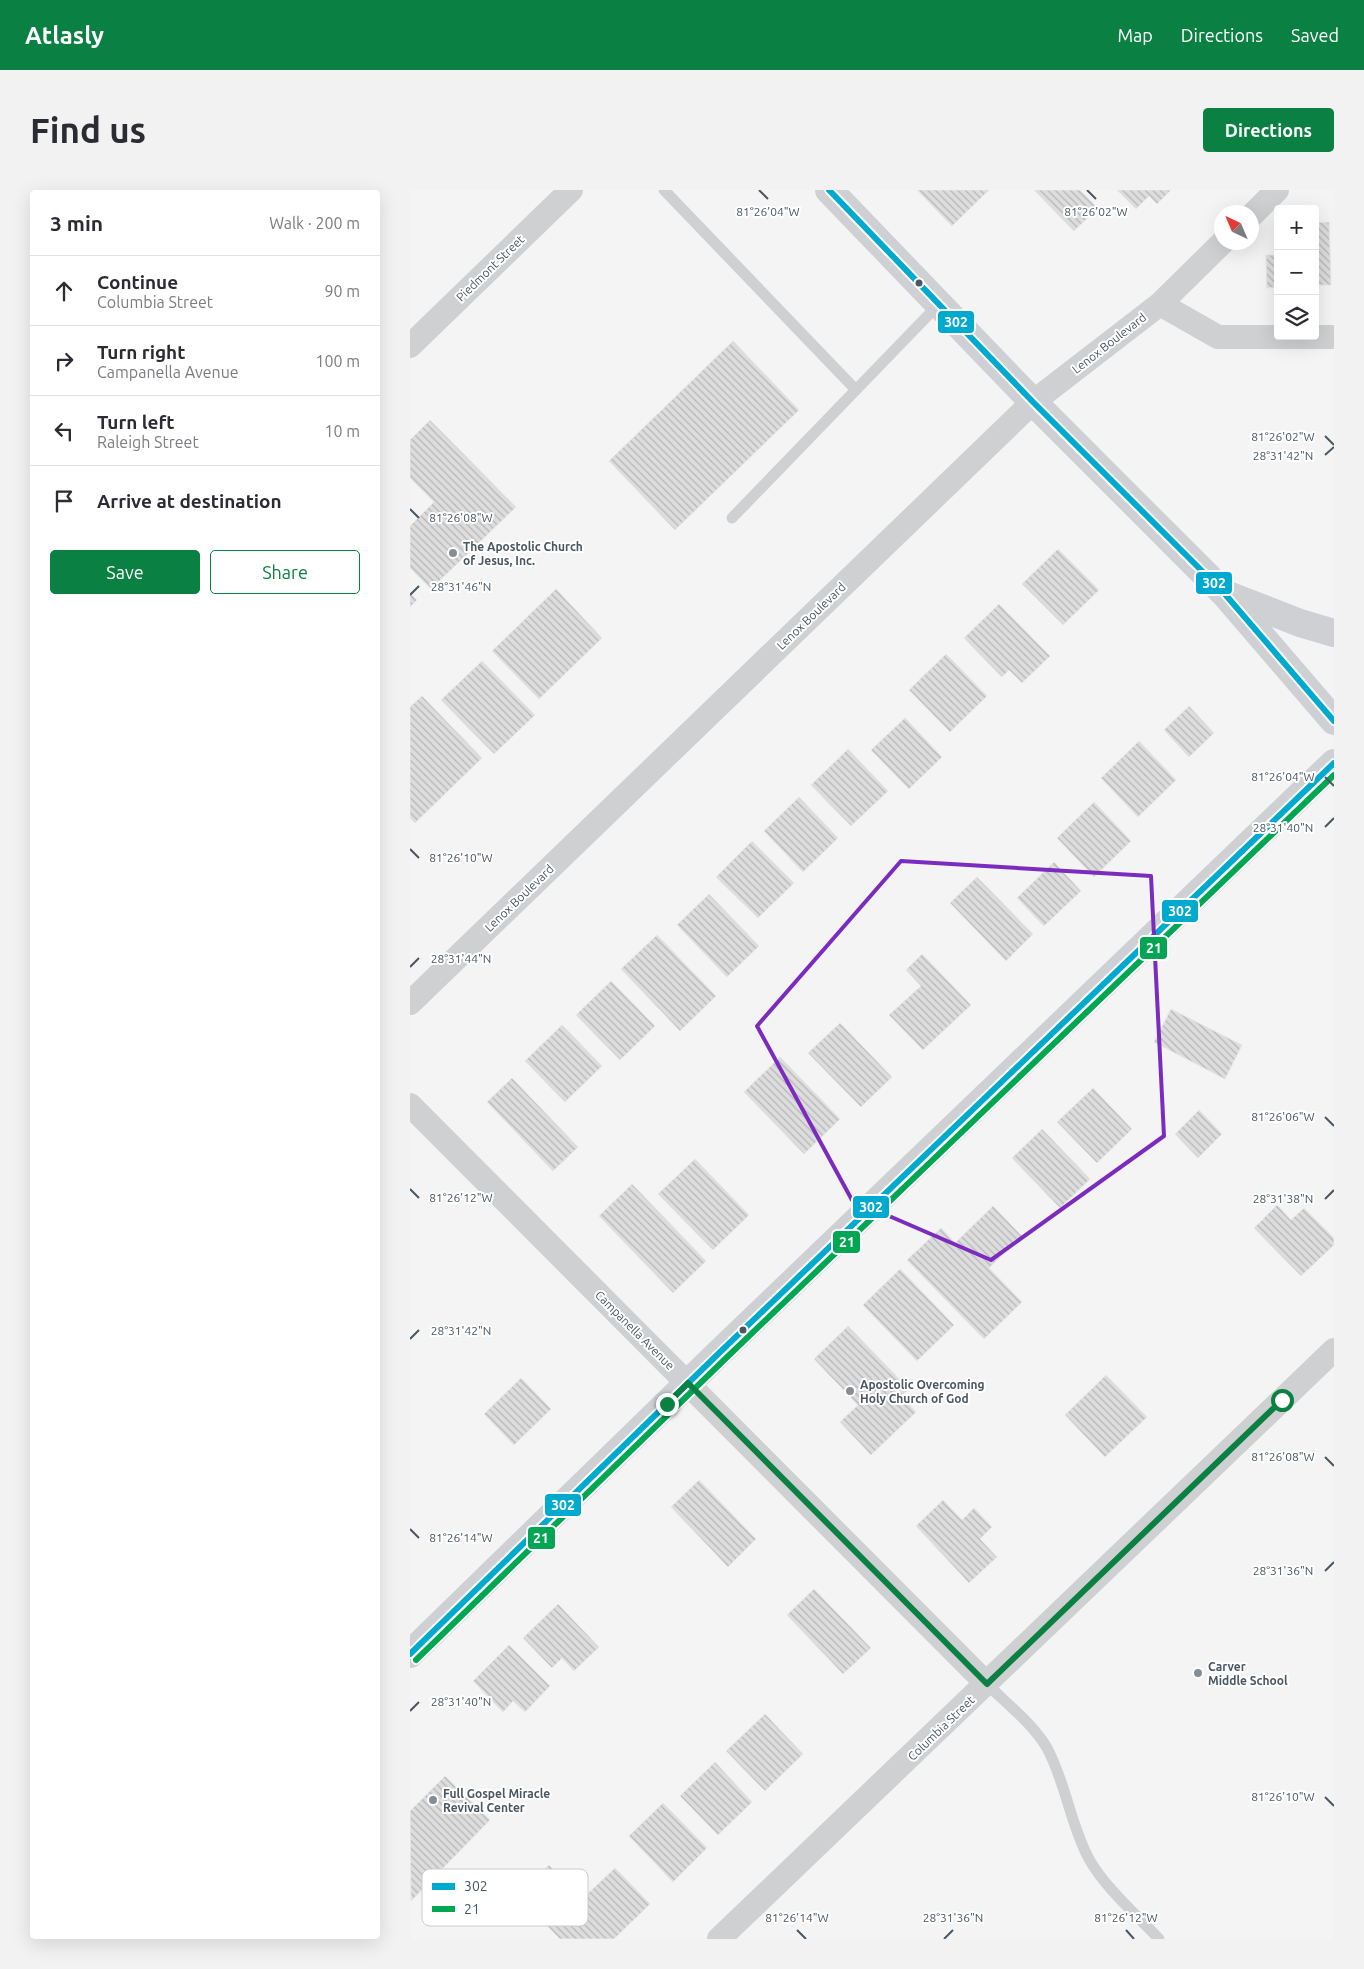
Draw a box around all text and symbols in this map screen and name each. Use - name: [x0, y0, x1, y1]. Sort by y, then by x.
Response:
- text: Atlasly: [25, 22, 104, 49]
- text: Map: [1117, 25, 1153, 45]
- text: Directions: [1181, 25, 1263, 45]
- text: Saved: [1291, 25, 1339, 45]
- button: Directions: [1203, 108, 1334, 152]
- text: Find us: [30, 110, 146, 150]
- text: 81°26'04"W: [736, 205, 800, 218]
- text: 81°26'02"W: [1064, 205, 1128, 218]
- north arrow: [1214, 205, 1259, 250]
- map controls: [1274, 205, 1319, 340]
- button: +: [1274, 205, 1319, 250]
- text: 3 min: [50, 211, 103, 235]
- text: Walk · 200 m: [269, 214, 360, 232]
- street label: Piedmont Street: [453, 232, 527, 304]
- button: −: [1274, 250, 1319, 295]
- text: Continue: [97, 271, 178, 293]
- icon: ahead: [50, 277, 78, 305]
- unlabelled marker: [914, 278, 924, 288]
- text: 90 m: [324, 282, 360, 300]
- text: Columbia Street: [97, 293, 213, 311]
- button: layers: [1274, 295, 1319, 340]
- line badge: 302: [937, 310, 975, 334]
- street label: Lenox Boulevard: [1069, 310, 1149, 376]
- text: 302: [944, 314, 968, 330]
- text: Turn right: [97, 341, 185, 363]
- icon: right: [50, 347, 78, 375]
- text: 100 m: [315, 352, 360, 370]
- text: Campanella Avenue: [97, 363, 239, 381]
- text: Turn left: [97, 411, 175, 433]
- icon: left: [50, 417, 78, 445]
- text: 10 m: [324, 422, 360, 440]
- text: 81°26'02"W: [1251, 430, 1315, 443]
- text: Raleigh Street: [97, 433, 199, 451]
- text: 28°31'42"N: [1253, 449, 1313, 462]
- icon: arrive: [50, 487, 78, 515]
- text: Arrive at destination: [97, 490, 282, 512]
- text: 81°26'08"W: [429, 511, 493, 524]
- place label: The Apostolic Church of Jesus, Inc.: [463, 540, 583, 567]
- marker: The Apostolic Church of Jesus, Inc.: [447, 547, 459, 559]
- button: Save: [50, 550, 200, 594]
- button: Share: [210, 550, 360, 594]
- line badge: 302: [1195, 571, 1233, 595]
- text: 302: [1202, 575, 1226, 591]
- text: 28°31'46"N: [431, 580, 491, 593]
- street label: Lenox Boulevard: [774, 580, 848, 652]
- text: 81°26'04"W: [1251, 770, 1315, 783]
- text: 28°31'40"N: [1253, 821, 1313, 834]
- text: 81°26'10"W: [429, 851, 493, 864]
- street label: Lenox Boulevard: [482, 862, 556, 934]
- line badge: 302: [1161, 899, 1199, 923]
- text: 302: [1168, 903, 1192, 919]
- line badge: 21: [1139, 936, 1168, 960]
- text: 21: [1146, 940, 1162, 956]
- text: 28°31'44"N: [431, 952, 491, 965]
- text: 81°26'06"W: [1251, 1110, 1315, 1123]
- text: 81°26'12"W: [429, 1191, 493, 1204]
- text: 28°31'38"N: [1253, 1192, 1313, 1205]
- line badge: 302: [852, 1195, 890, 1219]
- text: 302: [859, 1199, 883, 1215]
- line badge: 21: [832, 1230, 861, 1254]
- text: 21: [839, 1234, 855, 1250]
- street label: Campanella Avenue: [593, 1288, 677, 1372]
- text: 28°31'42"N: [431, 1324, 491, 1337]
- unlabelled marker: [738, 1325, 748, 1335]
- place label: Apostolic Overcoming Holy Church of God: [860, 1378, 985, 1405]
- marker: Apostolic Overcoming Holy Church of God: [844, 1385, 856, 1397]
- route start: [1271, 1389, 1294, 1412]
- route end: [656, 1393, 679, 1416]
- text: 81°26'08"W: [1251, 1450, 1315, 1463]
- line badge: 302: [544, 1493, 582, 1517]
- text: 302: [551, 1497, 575, 1513]
- line badge: 21: [527, 1526, 556, 1550]
- text: 21: [533, 1530, 549, 1546]
- text: 81°26'14"W: [429, 1531, 493, 1544]
- text: 28°31'36"N: [1253, 1564, 1313, 1577]
- place label: Carver Middle School: [1208, 1660, 1288, 1687]
- marker: Carver Middle School: [1192, 1667, 1204, 1679]
- street label: Columbia Street: [905, 1693, 977, 1763]
- text: 28°31'40"N: [431, 1695, 491, 1708]
- place label: Full Gospel Miracle Revival Center: [443, 1787, 550, 1814]
- text: 81°26'10"W: [1251, 1790, 1315, 1803]
- marker: Full Gospel Miracle Revival Center: [427, 1794, 439, 1806]
- legend: [422, 1869, 588, 1926]
- text: 302: [464, 1878, 488, 1894]
- text: 21: [464, 1901, 480, 1917]
- text: 81°26'14"W: [765, 1911, 829, 1924]
- text: 28°31'36"N: [923, 1911, 983, 1924]
- text: 81°26'12"W: [1094, 1911, 1158, 1924]

